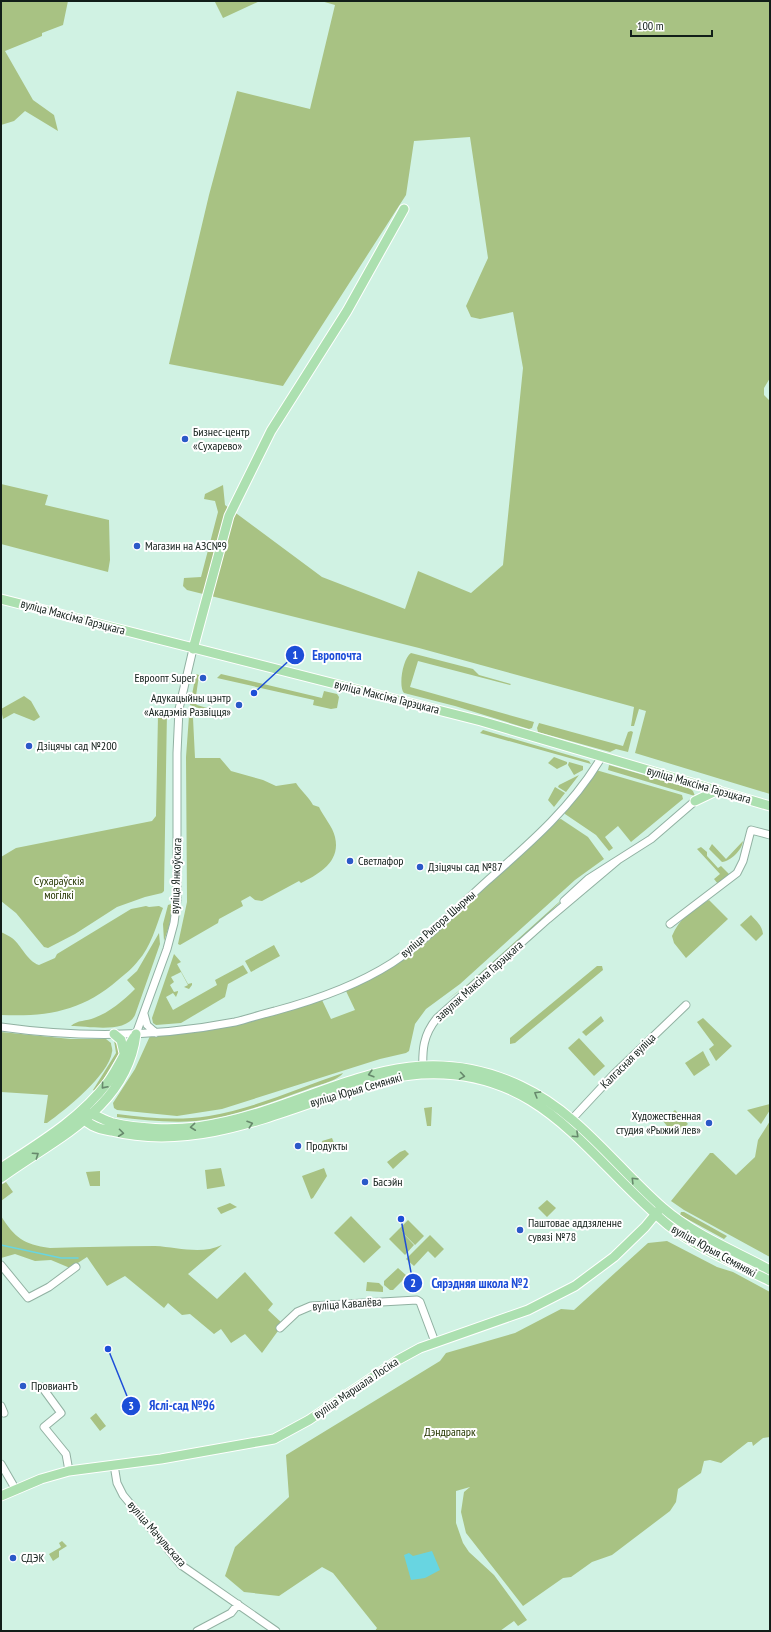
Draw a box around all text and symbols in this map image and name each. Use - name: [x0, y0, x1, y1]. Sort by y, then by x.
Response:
- scale bar: [631, 12, 712, 38]
- text: 100 m: [637, 18, 664, 33]
- place label: Бизнес-центр «Сухарево»: [193, 424, 250, 453]
- marker: Бизнес-центр «Сухарево»: [180, 434, 190, 444]
- place label: Магазин на АЗС№9: [145, 538, 227, 553]
- marker: Магазин на АЗС№9: [132, 541, 142, 551]
- street label: вуліца Максіма Гарэцкага: [19, 595, 127, 638]
- callout: Европочта: [285, 643, 370, 668]
- text: 1: [292, 647, 298, 662]
- text: Европочта: [312, 647, 362, 664]
- place label: Евроопт Super: [134, 670, 196, 685]
- marker: Евроопт Super: [198, 673, 208, 683]
- street label: вуліца Максіма Гарэцкага: [333, 676, 441, 717]
- place label: Адукацыйны цэнтр «Акадэмія Развіцця»: [144, 690, 231, 719]
- marker: Адукацыйны цэнтр «Акадэмія Развіцця»: [234, 700, 244, 710]
- place label: Дзіцячы сад №200: [37, 738, 117, 753]
- marker: Дзіцячы сад №200: [24, 741, 34, 751]
- street label: вуліца Максіма Гарэцкага: [645, 762, 753, 807]
- street label: вуліца Янкоўскага: [167, 837, 184, 914]
- place label: Светлафор: [358, 853, 404, 868]
- marker: Светлафор: [345, 856, 355, 866]
- place label: Дзіцячы сад №87: [428, 859, 503, 874]
- marker: Дзіцячы сад №87: [415, 862, 425, 872]
- park label: Сухараўскія могілкі: [34, 873, 84, 902]
- street label: вуліца Рыгора Шырмы: [397, 887, 478, 960]
- street label: завулак Максіма Гарэцкага: [432, 937, 526, 1024]
- street label: Калгасная вуліца: [597, 1030, 659, 1091]
- street label: вуліца Юрыя Семянякі: [308, 1069, 404, 1110]
- one-way arrow: [367, 1069, 374, 1078]
- one-way arrow: [459, 1072, 465, 1080]
- one-way arrow: [101, 1081, 108, 1089]
- one-way arrow: [534, 1092, 541, 1099]
- place label: Художественная студия «Рыжий лев»: [616, 1108, 701, 1137]
- marker: Художественная студия «Рыжий лев»: [704, 1118, 714, 1128]
- one-way arrow: [246, 1120, 253, 1129]
- one-way arrow: [190, 1122, 196, 1131]
- one-way arrow: [118, 1128, 124, 1137]
- one-way arrow: [571, 1130, 579, 1138]
- place label: Продукты: [306, 1138, 347, 1153]
- marker: Продукты: [293, 1141, 303, 1151]
- one-way arrow: [31, 1153, 38, 1160]
- place label: Басэйн: [373, 1174, 402, 1189]
- marker: Басэйн: [360, 1177, 370, 1187]
- one-way arrow: [631, 1177, 639, 1185]
- place label: Паштовае аддзяленне сувязі №78: [528, 1215, 622, 1244]
- street label: вуліца Юрыя Семянякі: [669, 1221, 759, 1280]
- marker: Паштовае аддзяленне сувязі №78: [515, 1225, 525, 1235]
- callout: Сярэдняя школа №2: [403, 1271, 537, 1296]
- text: 2: [410, 1275, 416, 1290]
- text: Сярэдняя школа №2: [431, 1275, 529, 1292]
- street label: вуліца Кавалёва: [312, 1294, 382, 1313]
- street label: вуліца Маршала Лосіка: [311, 1354, 401, 1421]
- place label: ПровиантЪ: [31, 1378, 78, 1393]
- marker: ПровиантЪ: [18, 1381, 28, 1391]
- callout: Яслі-сад №96: [121, 1393, 223, 1418]
- text: Яслі-сад №96: [149, 1397, 215, 1414]
- text: 3: [128, 1398, 134, 1413]
- park label: Дэндрапарк: [424, 1424, 476, 1439]
- street label: вуліца Мачульскага: [125, 1498, 190, 1570]
- place label: СДЭК: [21, 1550, 44, 1565]
- marker: СДЭК: [8, 1553, 18, 1563]

